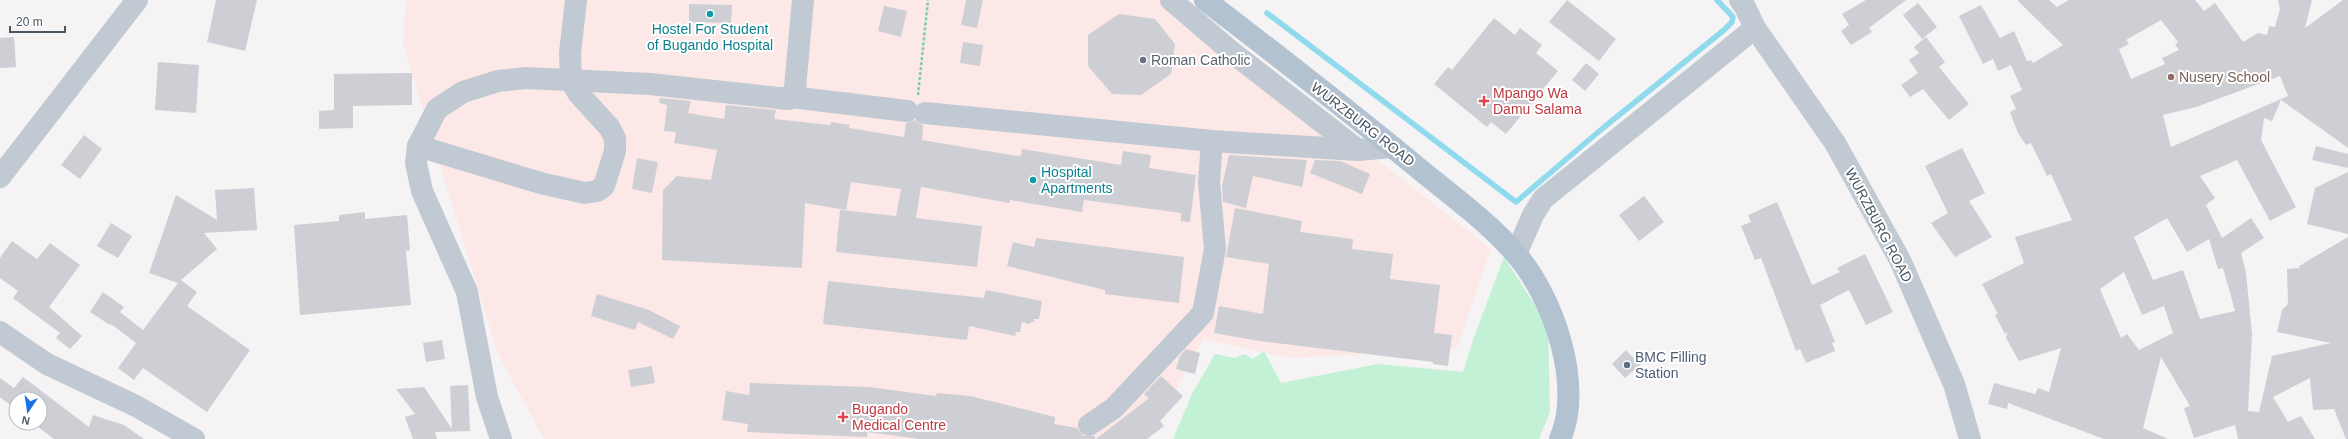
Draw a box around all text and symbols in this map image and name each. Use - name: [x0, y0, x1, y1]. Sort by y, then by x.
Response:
- scale bar: [10, 8, 65, 34]
- marker: Hostel For Student of Bugando Hospital: [705, 9, 715, 19]
- text: 20 m: [16, 15, 43, 29]
- place label: Hostel For Student of Bugando Hospital: [647, 21, 773, 53]
- place label: Roman Catholic: [1151, 52, 1251, 68]
- marker: Roman Catholic: [1138, 55, 1148, 65]
- place label: Nusery School: [2179, 69, 2270, 85]
- marker: Nusery School: [2166, 72, 2176, 82]
- street label: WURZBURG ROAD: [1308, 79, 1418, 169]
- place label: Mpango Wa Damu Salama: [1493, 85, 1582, 117]
- marker: Mpango Wa Damu Salama: [1478, 95, 1490, 107]
- place label: Hospital Apartments: [1041, 164, 1113, 196]
- street label: WURZBURG ROAD: [1842, 165, 1916, 285]
- marker: Hospital Apartments: [1028, 175, 1038, 185]
- place label: BMC Filling Station: [1635, 349, 1707, 381]
- marker: BMC Filling Station: [1622, 360, 1632, 370]
- north arrow: [8, 391, 48, 431]
- place label: Bugando Medical Centre: [852, 401, 946, 433]
- marker: Bugando Medical Centre: [837, 411, 849, 423]
- text: N: [20, 414, 31, 427]

